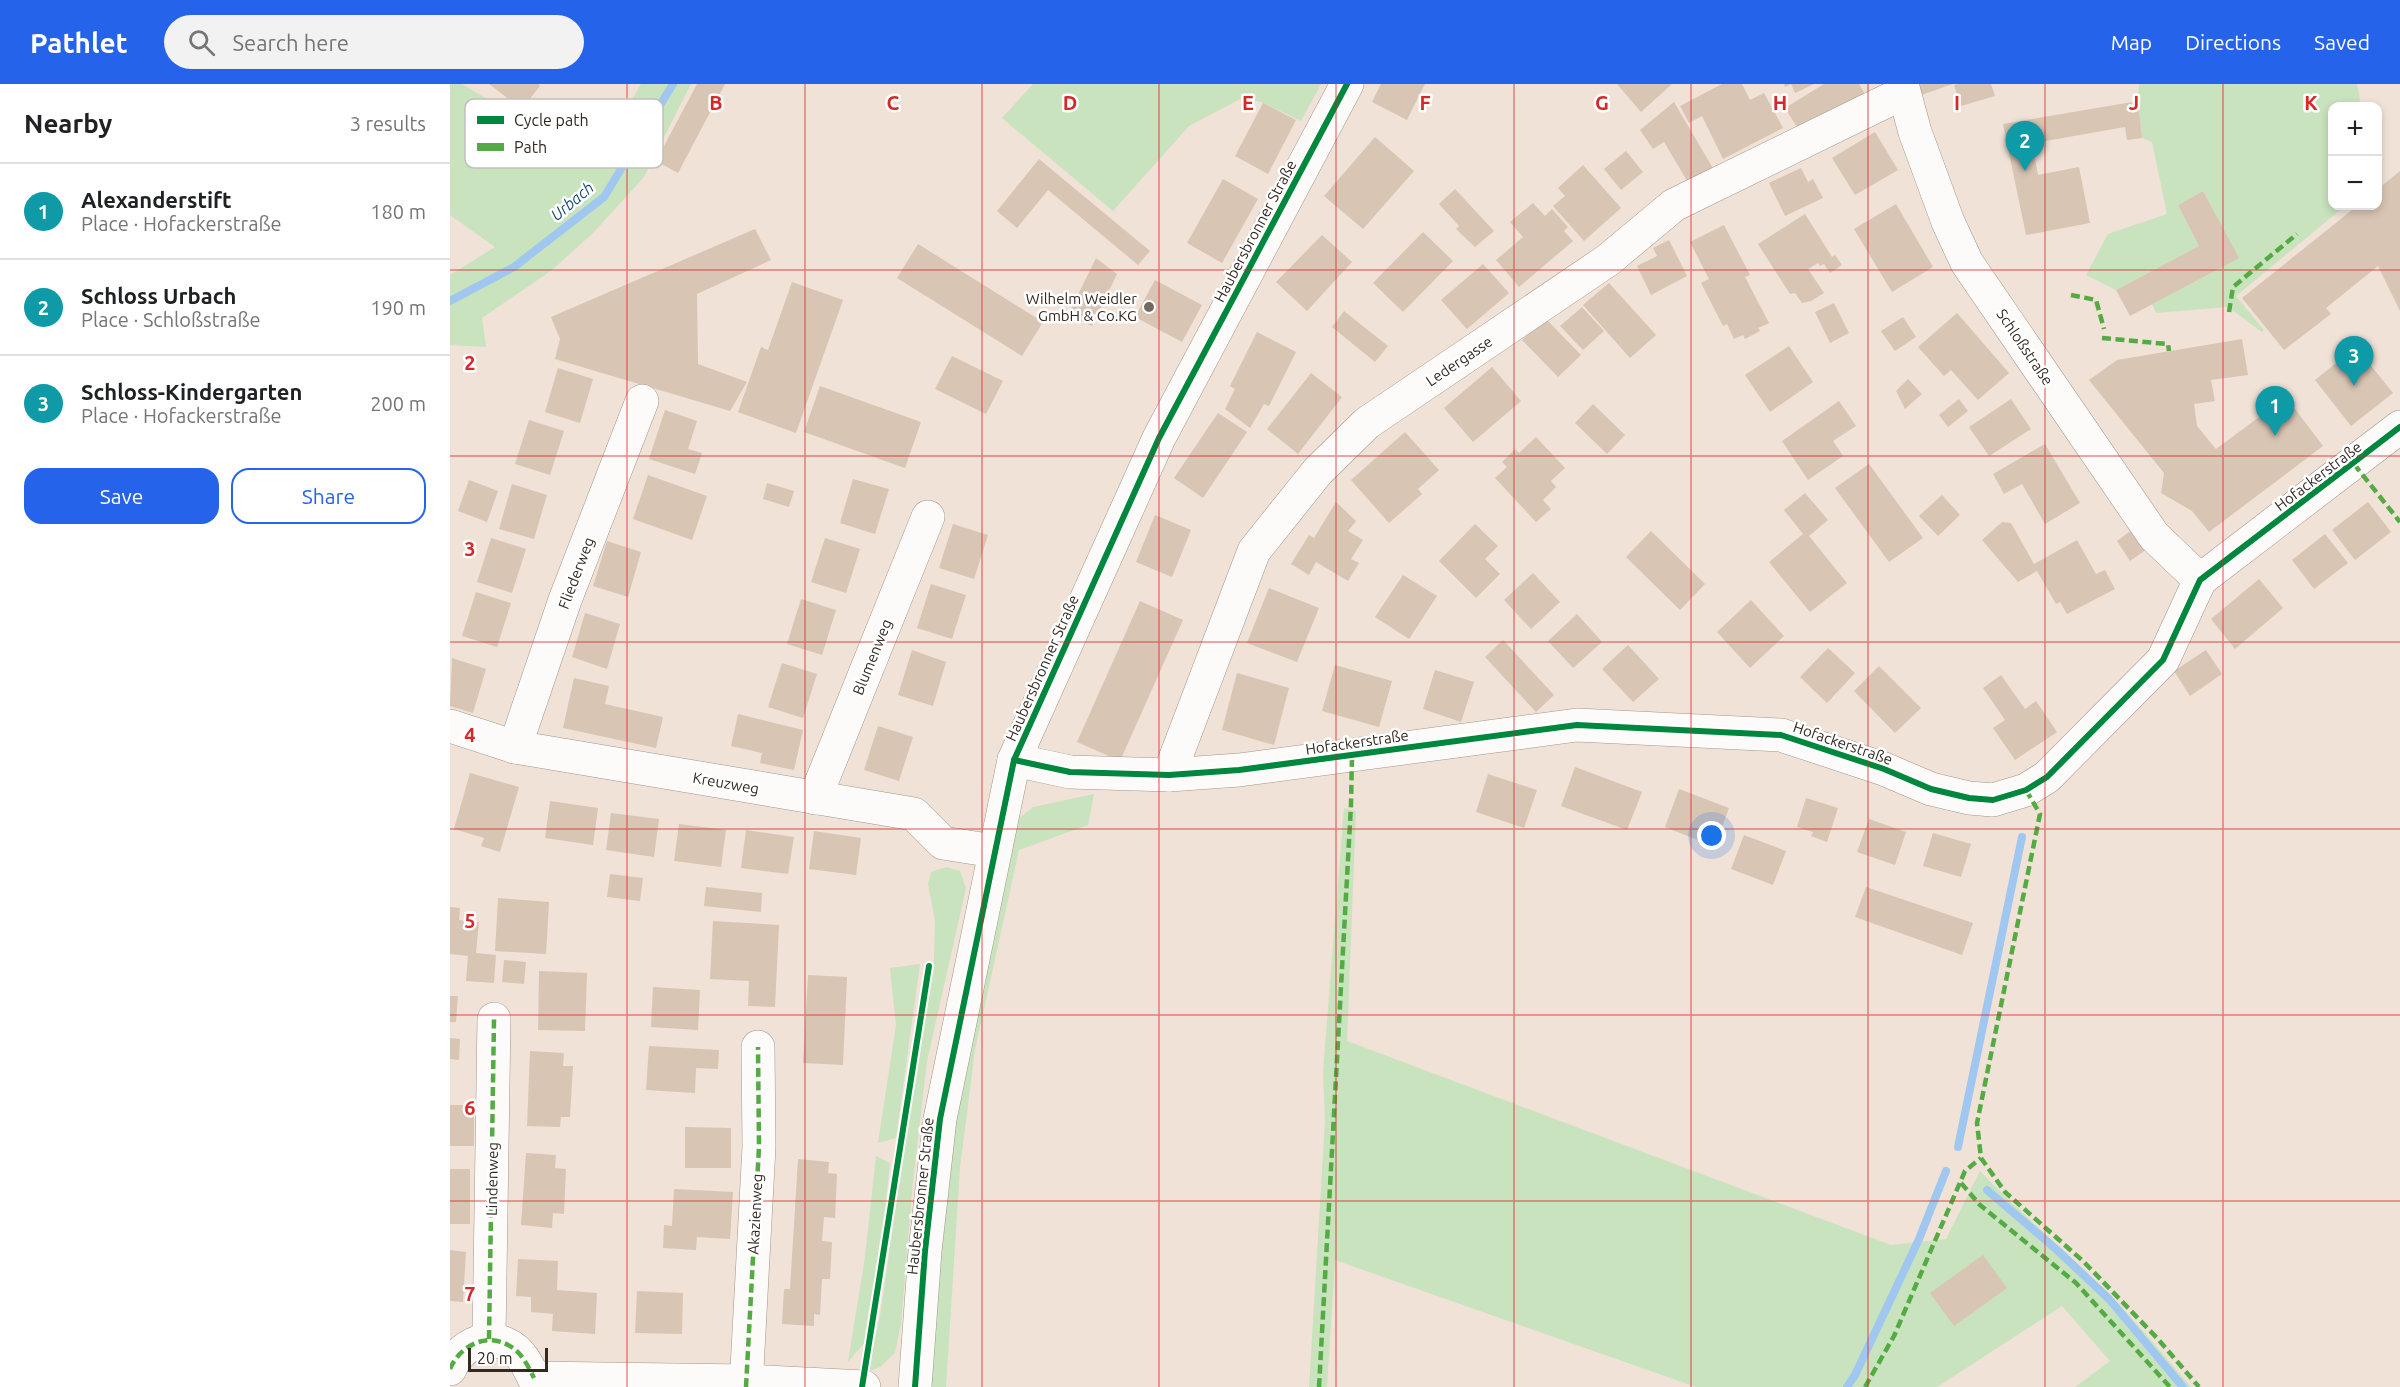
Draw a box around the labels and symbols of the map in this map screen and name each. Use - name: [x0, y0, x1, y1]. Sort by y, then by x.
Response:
- text: B: [709, 91, 723, 114]
- text: C: [887, 91, 900, 114]
- text: D: [1063, 91, 1077, 114]
- text: E: [1242, 91, 1254, 114]
- text: F: [1419, 91, 1431, 114]
- text: G: [1595, 91, 1609, 114]
- text: H: [1773, 91, 1787, 114]
- text: I: [1954, 91, 1960, 114]
- text: J: [2129, 91, 2139, 114]
- text: K: [2304, 91, 2318, 114]
- legend: [465, 99, 663, 168]
- text: Cycle path: [514, 111, 589, 129]
- pin: 2: [2006, 122, 2044, 171]
- text: Path: [514, 138, 547, 156]
- street label: Haubersbronner Straße: [1210, 157, 1300, 305]
- water label: Urbach: [547, 178, 597, 224]
- place label: Wilhelm Weidler GmbH & Co.KG: [1026, 290, 1137, 324]
- marker: Wilhelm Weidler GmbH & Co.KG: [1142, 300, 1156, 314]
- street label: Schloßstraße: [1993, 306, 2057, 388]
- street label: Ledergasse: [1423, 333, 1495, 389]
- pin: 3: [2334, 336, 2374, 386]
- text: 2: [464, 351, 476, 374]
- pin: 1: [2256, 386, 2294, 436]
- street label: Hofackerstraße: [2271, 438, 2365, 514]
- street label: Fliederweg: [555, 535, 597, 611]
- text: 3: [464, 537, 476, 560]
- street label: Haubersbronner Straße: [1002, 592, 1082, 744]
- street label: Blumenweg: [849, 617, 895, 697]
- street label: Hofackerstraße: [1791, 718, 1895, 768]
- text: 4: [464, 723, 476, 746]
- street label: Hofackerstraße: [1304, 726, 1410, 758]
- street label: Kreuzweg: [691, 769, 761, 797]
- your location: [1697, 821, 1726, 850]
- text: 5: [464, 909, 476, 932]
- text: 6: [464, 1096, 476, 1119]
- street label: Haubersbronner Straße: [903, 1116, 937, 1276]
- street label: Lindenweg: [483, 1142, 501, 1216]
- street label: Akazienweg: [744, 1173, 766, 1255]
- text: 7: [464, 1282, 476, 1305]
- scale bar: [468, 1345, 548, 1372]

